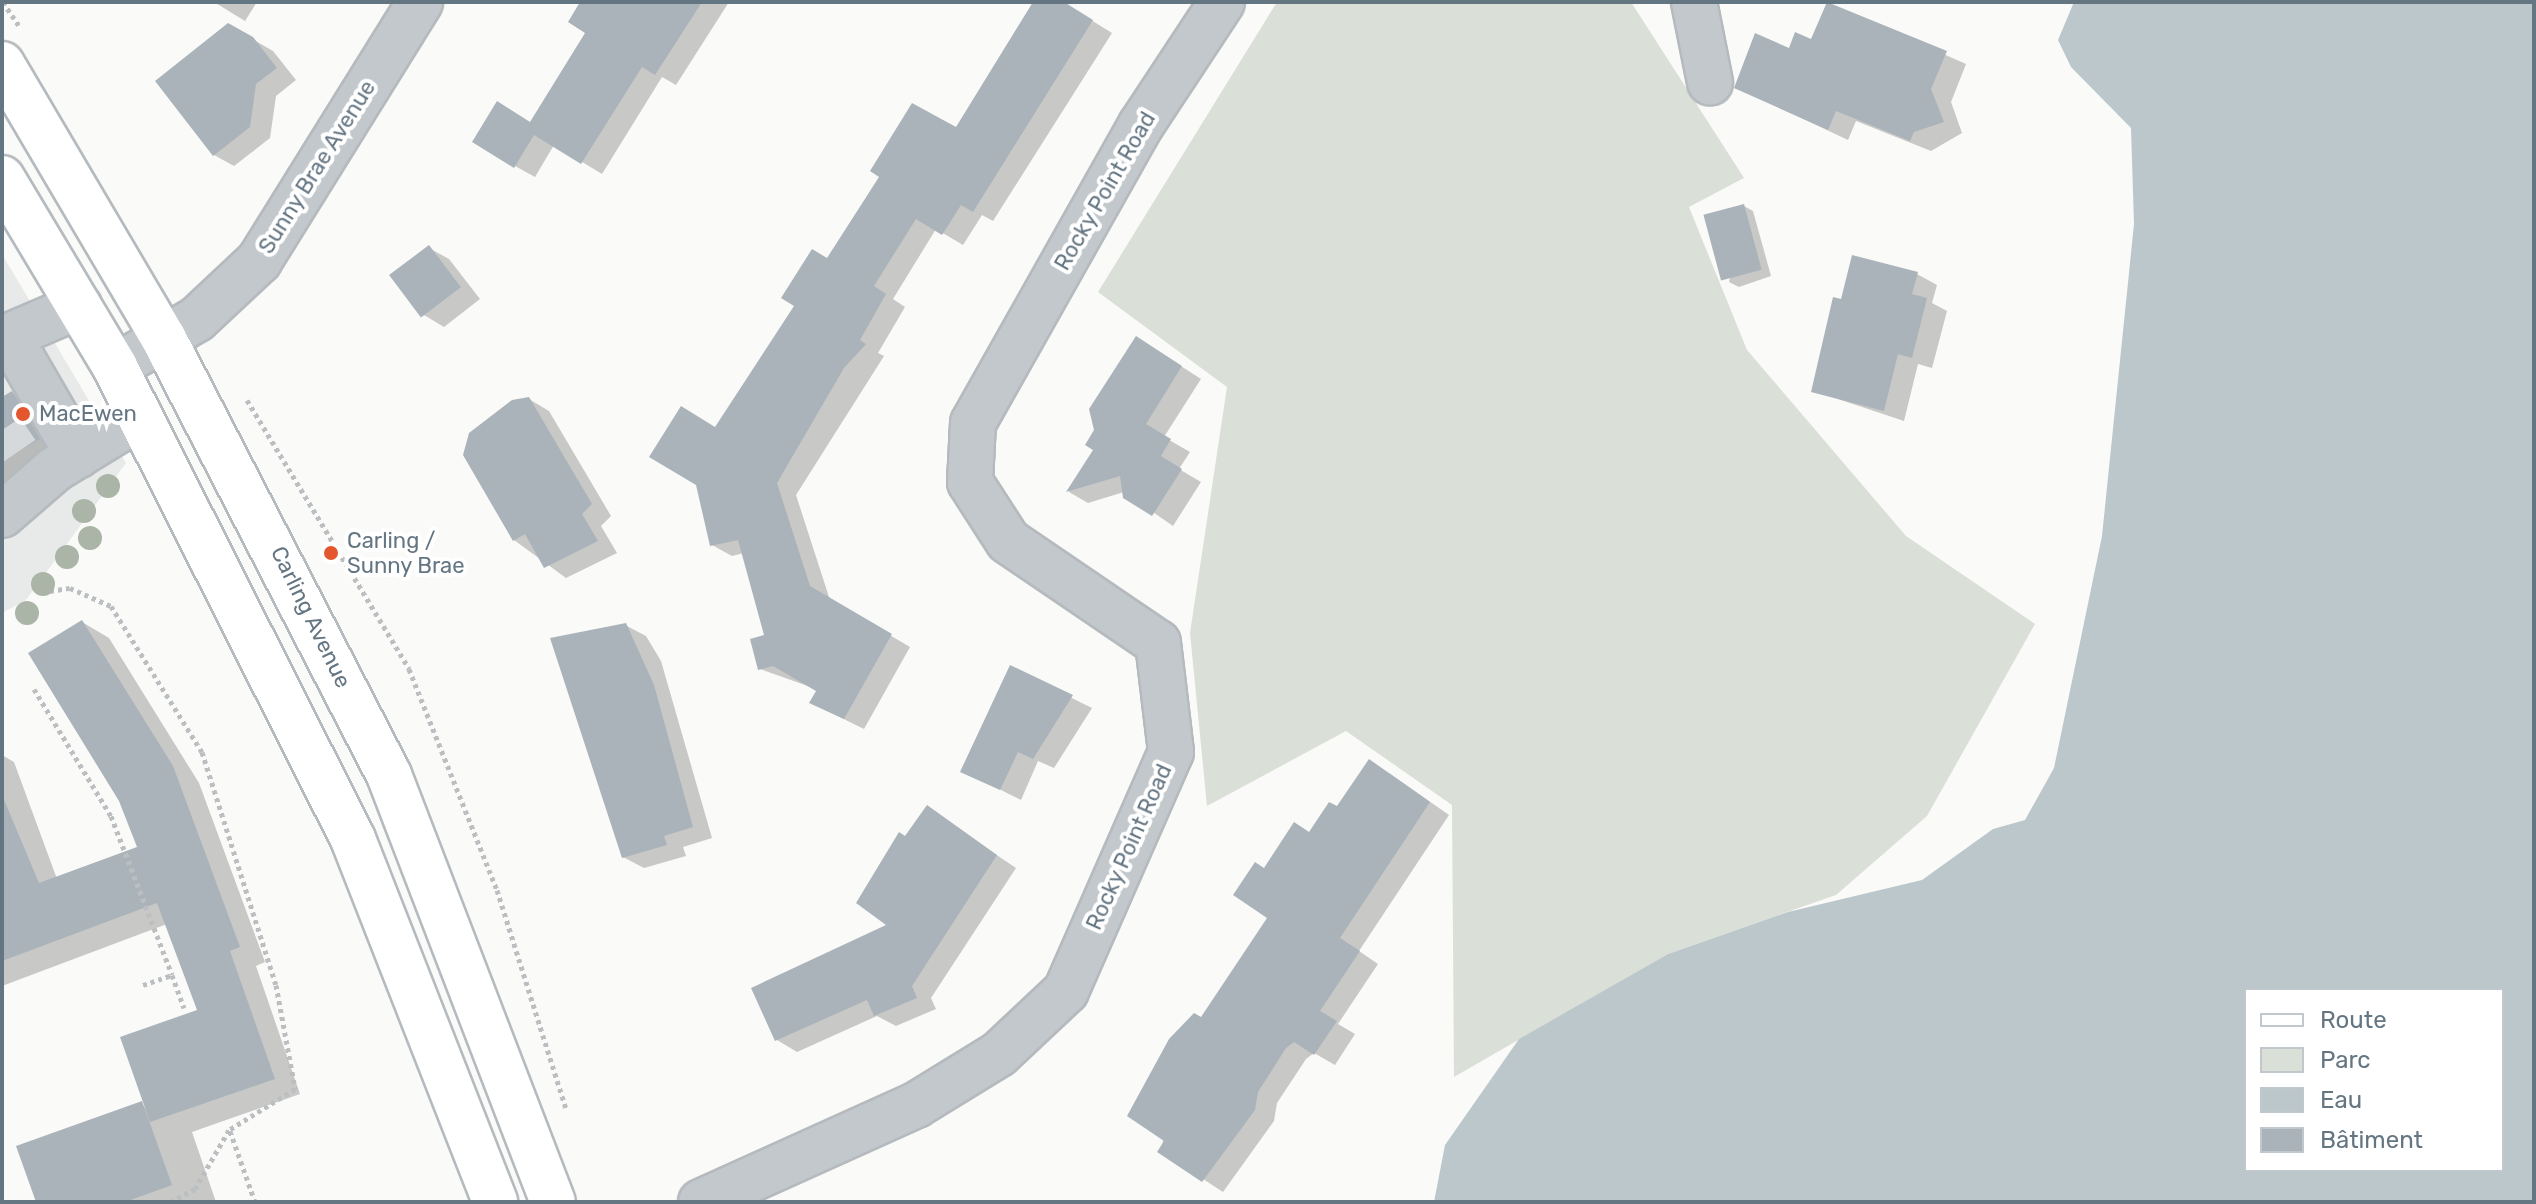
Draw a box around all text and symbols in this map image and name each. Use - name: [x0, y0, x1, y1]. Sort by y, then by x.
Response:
- street label: Sunny Brae Avenue: [253, 75, 381, 259]
- street label: Rocky Point Road: [1049, 107, 1161, 275]
- place label: MacEwen: [39, 401, 137, 427]
- marker: MacEwen: [14, 405, 32, 423]
- place label: Carling / Sunny Brae: [347, 527, 465, 578]
- street label: Carling Avenue: [265, 542, 357, 692]
- marker: Carling / Sunny Brae: [322, 544, 340, 562]
- street label: Rocky Point Road: [1081, 760, 1177, 934]
- legend: [2244, 988, 2504, 1172]
- text: Route: [2320, 1006, 2387, 1034]
- text: Parc: [2320, 1046, 2371, 1074]
- text: Eau: [2320, 1086, 2362, 1114]
- text: Bâtiment: [2320, 1126, 2423, 1154]

